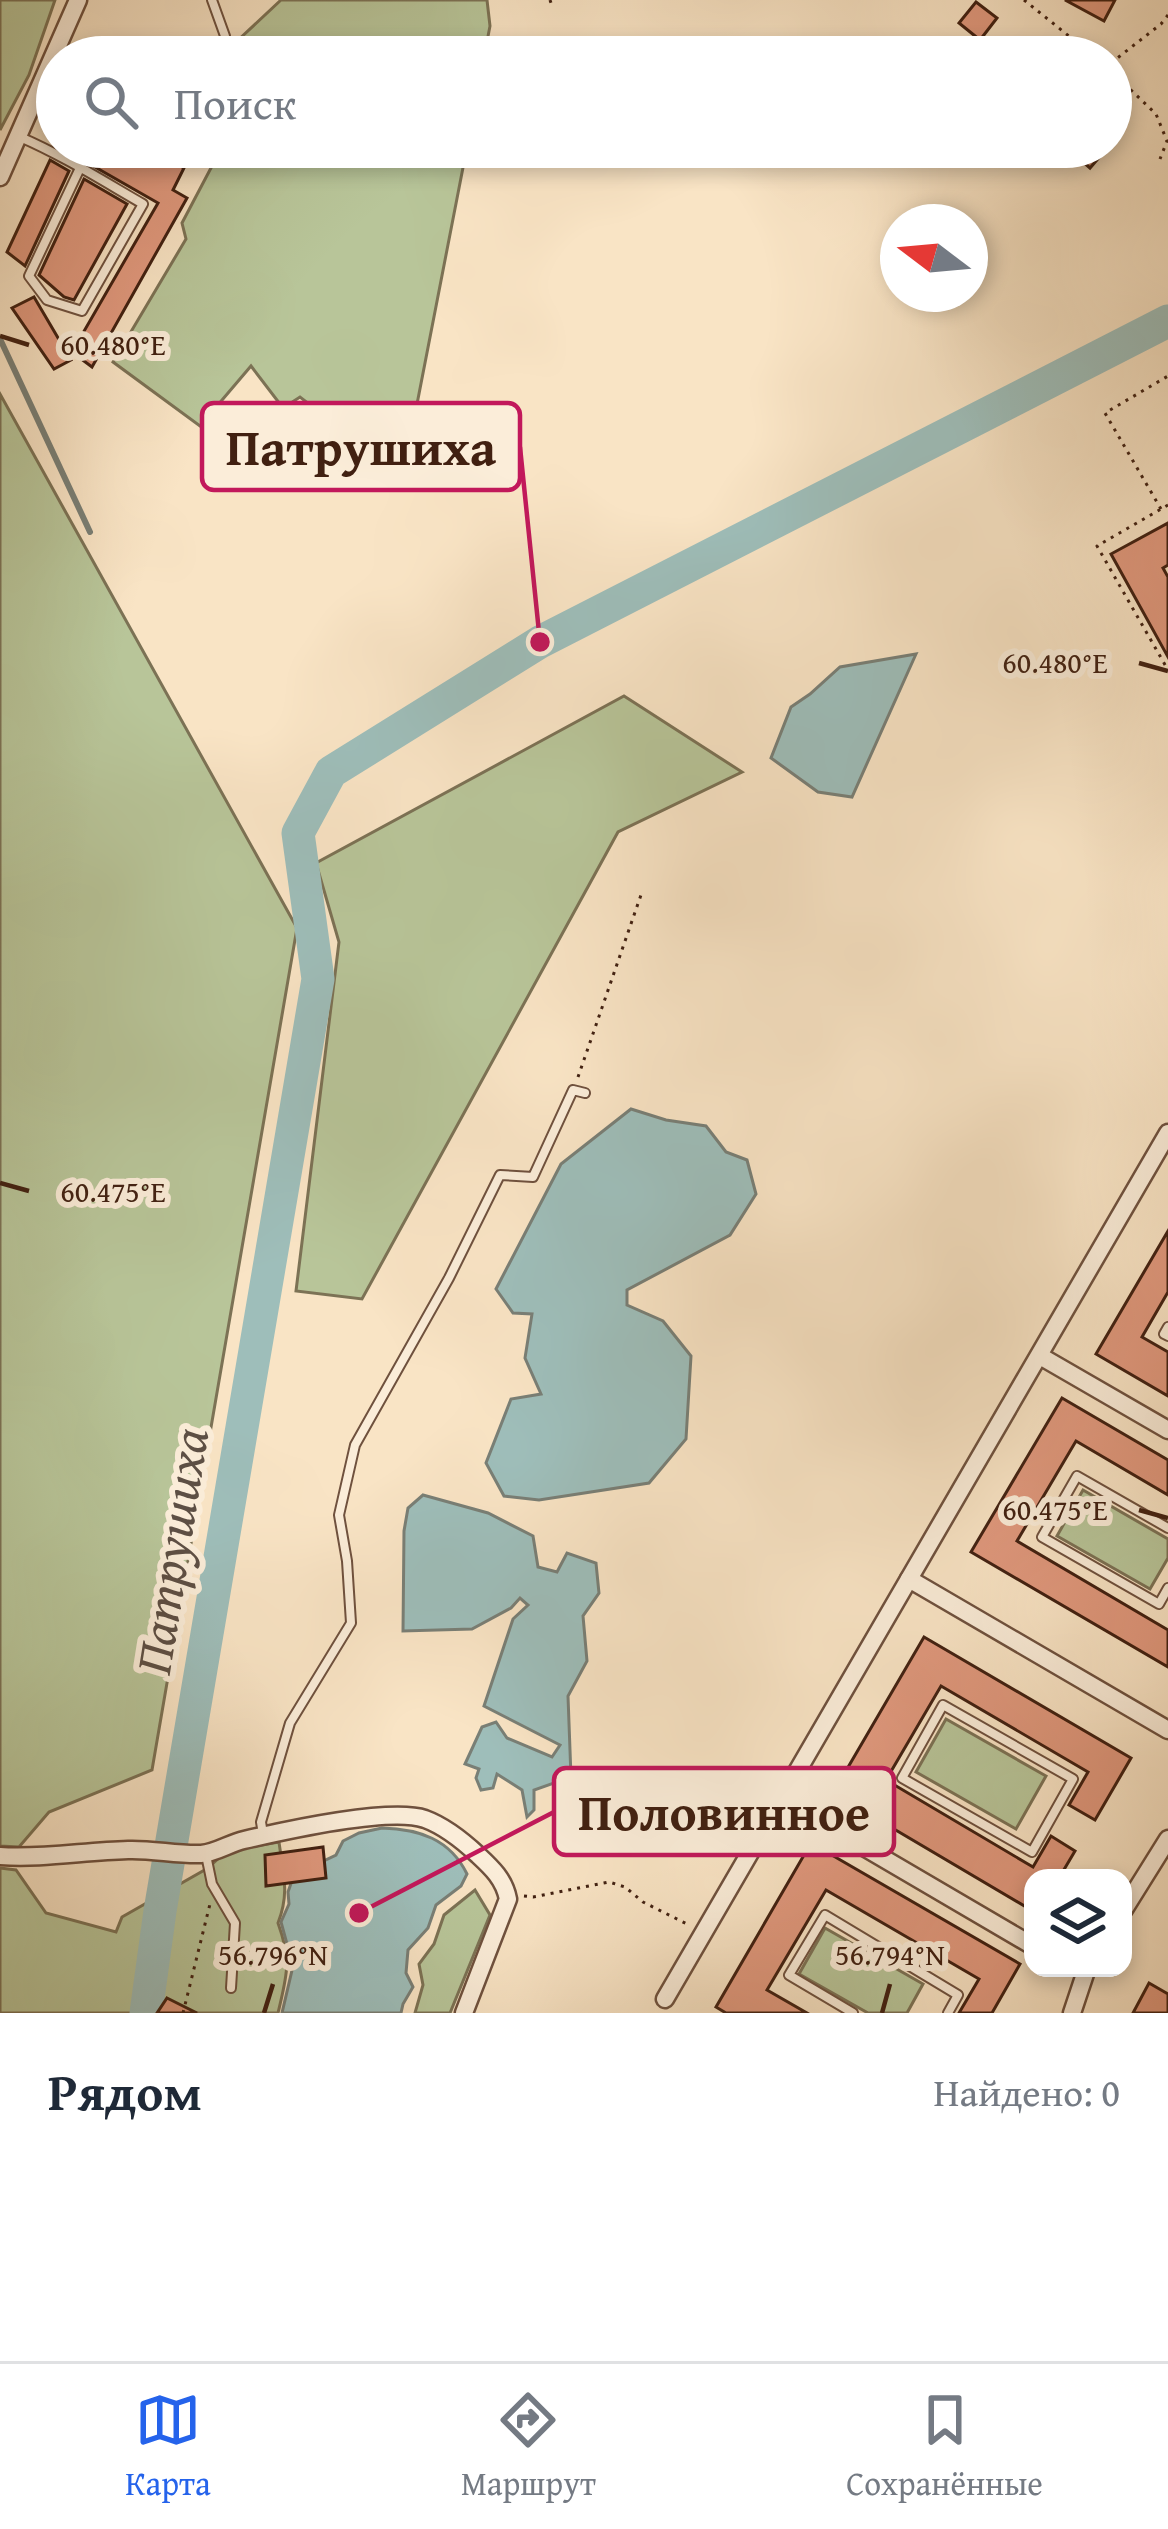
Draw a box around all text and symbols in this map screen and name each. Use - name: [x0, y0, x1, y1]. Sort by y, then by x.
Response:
- search box: [36, 36, 1132, 168]
- icon: search: [78, 69, 144, 135]
- text: Поиск: [174, 70, 296, 135]
- north arrow: [880, 204, 988, 312]
- text: 60.480°E: [60, 322, 166, 366]
- callout: Патрушиха: [202, 403, 520, 490]
- text: Патрушиха: [226, 409, 497, 484]
- text: 60.480°E: [1002, 640, 1108, 684]
- text: 60.475°E: [60, 1169, 166, 1213]
- water label: Патрушиха: [114, 1422, 227, 1679]
- text: 60.475°E: [1002, 1487, 1108, 1531]
- callout: Половинное: [554, 1768, 894, 1855]
- text: Половинное: [578, 1774, 870, 1849]
- map controls: [1024, 1869, 1132, 1977]
- button: layers: [1024, 1869, 1132, 1977]
- text: 56.796°N: [218, 1932, 328, 1976]
- text: 56.794°N: [835, 1932, 945, 1976]
- text: Рядом: [48, 2054, 202, 2129]
- text: Найдено: 0: [933, 2063, 1120, 2120]
- tab: Карта: [125, 2387, 211, 2507]
- tab: Маршрут: [461, 2387, 596, 2507]
- tab: Сохранённые: [846, 2387, 1043, 2507]

